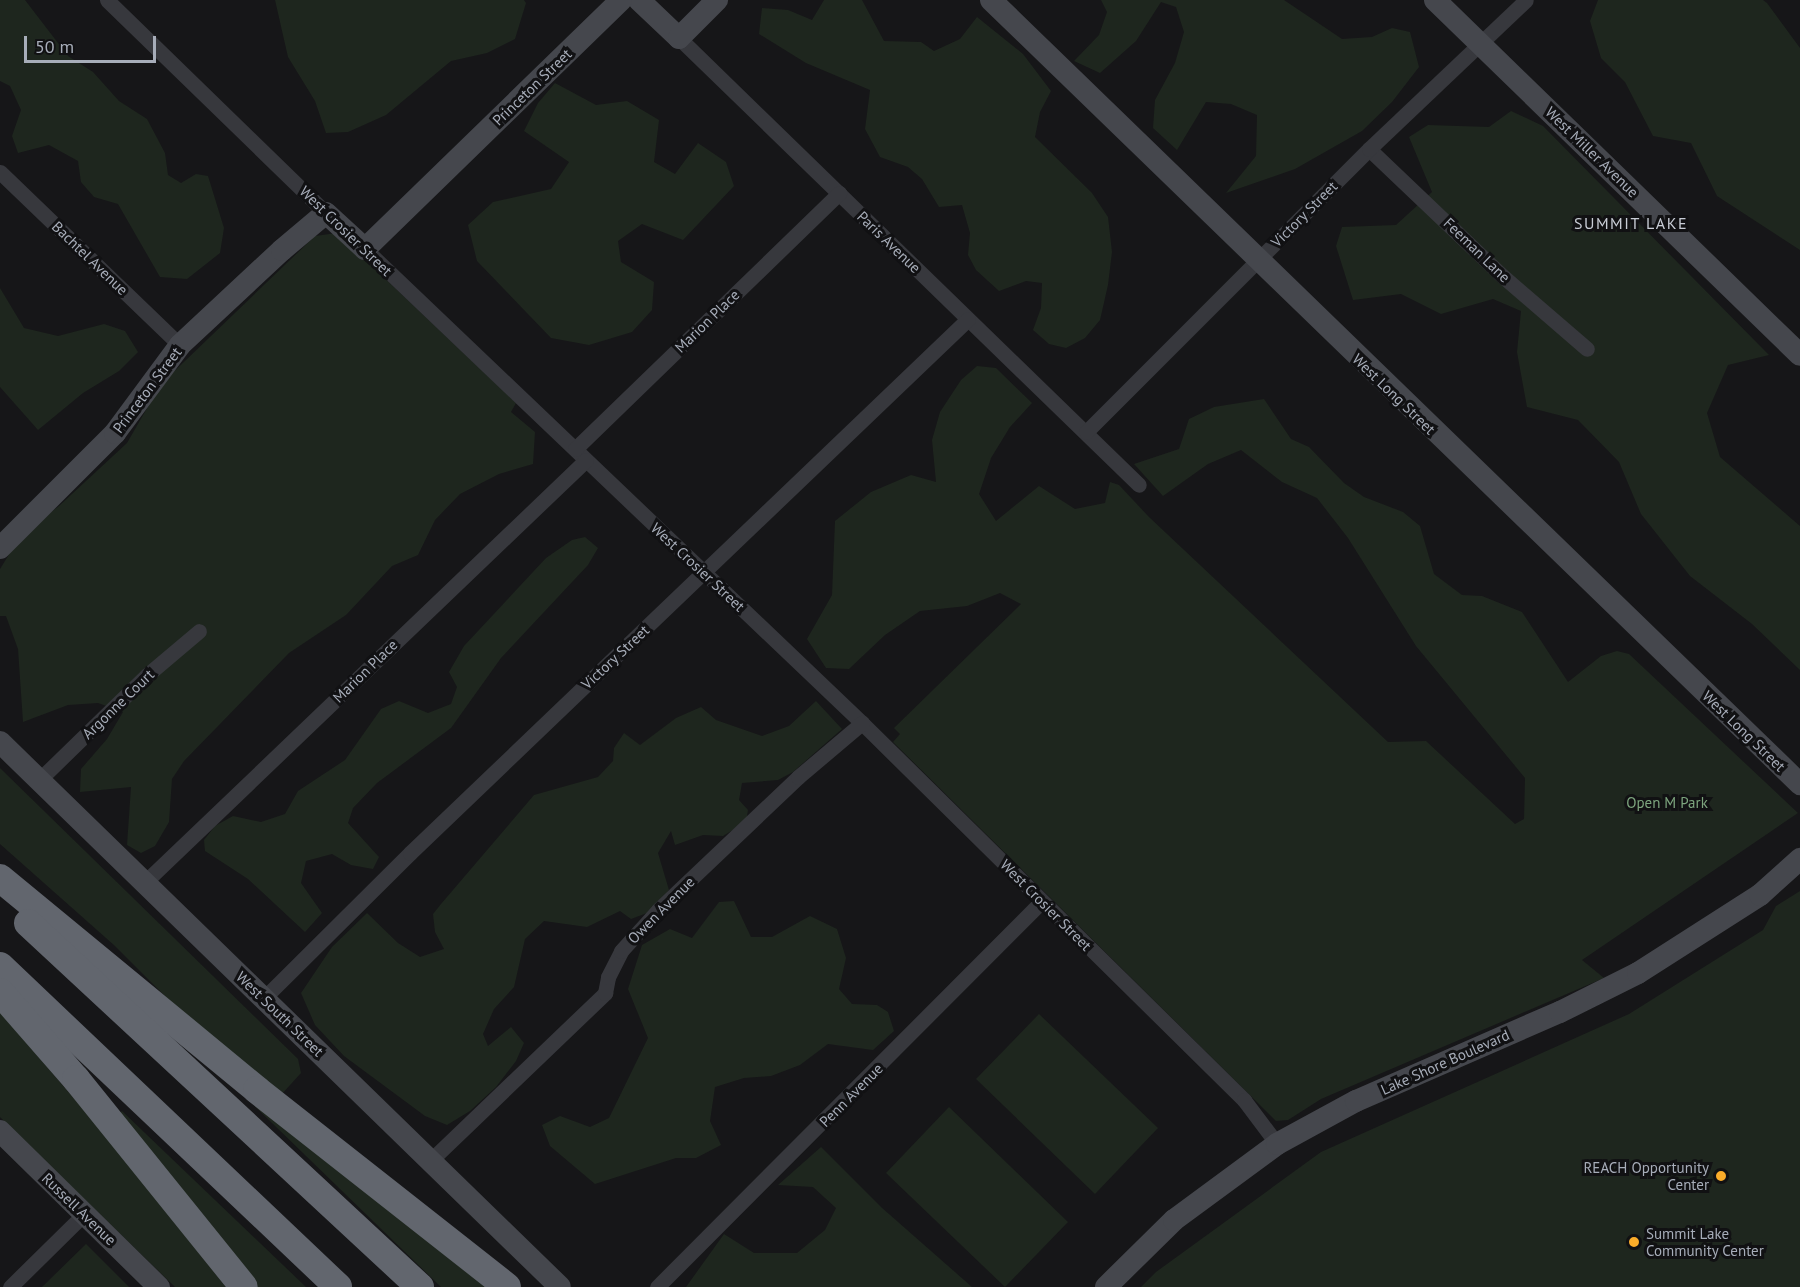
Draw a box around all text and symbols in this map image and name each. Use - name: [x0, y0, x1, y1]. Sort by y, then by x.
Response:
- scale bar: [27, 24, 159, 62]
- text: 50 m: [35, 35, 74, 58]
- street label: Princeton Street: [489, 45, 575, 129]
- street label: West Miller Avenue: [1541, 103, 1643, 201]
- street label: Victory Street: [1267, 177, 1341, 251]
- street label: West Crosier Street: [296, 182, 396, 280]
- street label: Paris Avenue: [853, 207, 925, 277]
- district label: SUMMIT LAKE: [1574, 213, 1688, 233]
- street label: Feeman Lane: [1440, 214, 1514, 286]
- street label: Bachtel Avenue: [48, 217, 132, 299]
- street label: Marion Place: [671, 286, 743, 356]
- street label: Princeton Street: [109, 344, 185, 436]
- street label: West Long Street: [1349, 350, 1439, 438]
- street label: West Crosier Street: [647, 519, 749, 615]
- street label: Victory Street: [577, 621, 653, 693]
- street label: Marion Place: [329, 636, 401, 706]
- street label: Argonne Court: [78, 665, 158, 743]
- street label: West Long Street: [1699, 687, 1789, 775]
- park label: Open M Park: [1626, 794, 1708, 812]
- street label: West Crosier Street: [997, 856, 1095, 954]
- street label: Owen Avenue: [624, 873, 698, 947]
- street label: West South Street: [233, 968, 327, 1060]
- street label: Lake Shore Boulevard: [1378, 1026, 1512, 1098]
- street label: Penn Avenue: [815, 1059, 887, 1131]
- place label: REACH Opportunity Center: [1583, 1158, 1709, 1193]
- street label: Russell Avenue: [38, 1169, 120, 1249]
- marker: REACH Opportunity Center: [1714, 1169, 1728, 1183]
- place label: Summit Lake Community Center: [1646, 1224, 1764, 1259]
- marker: Summit Lake Community Center: [1627, 1235, 1641, 1249]

